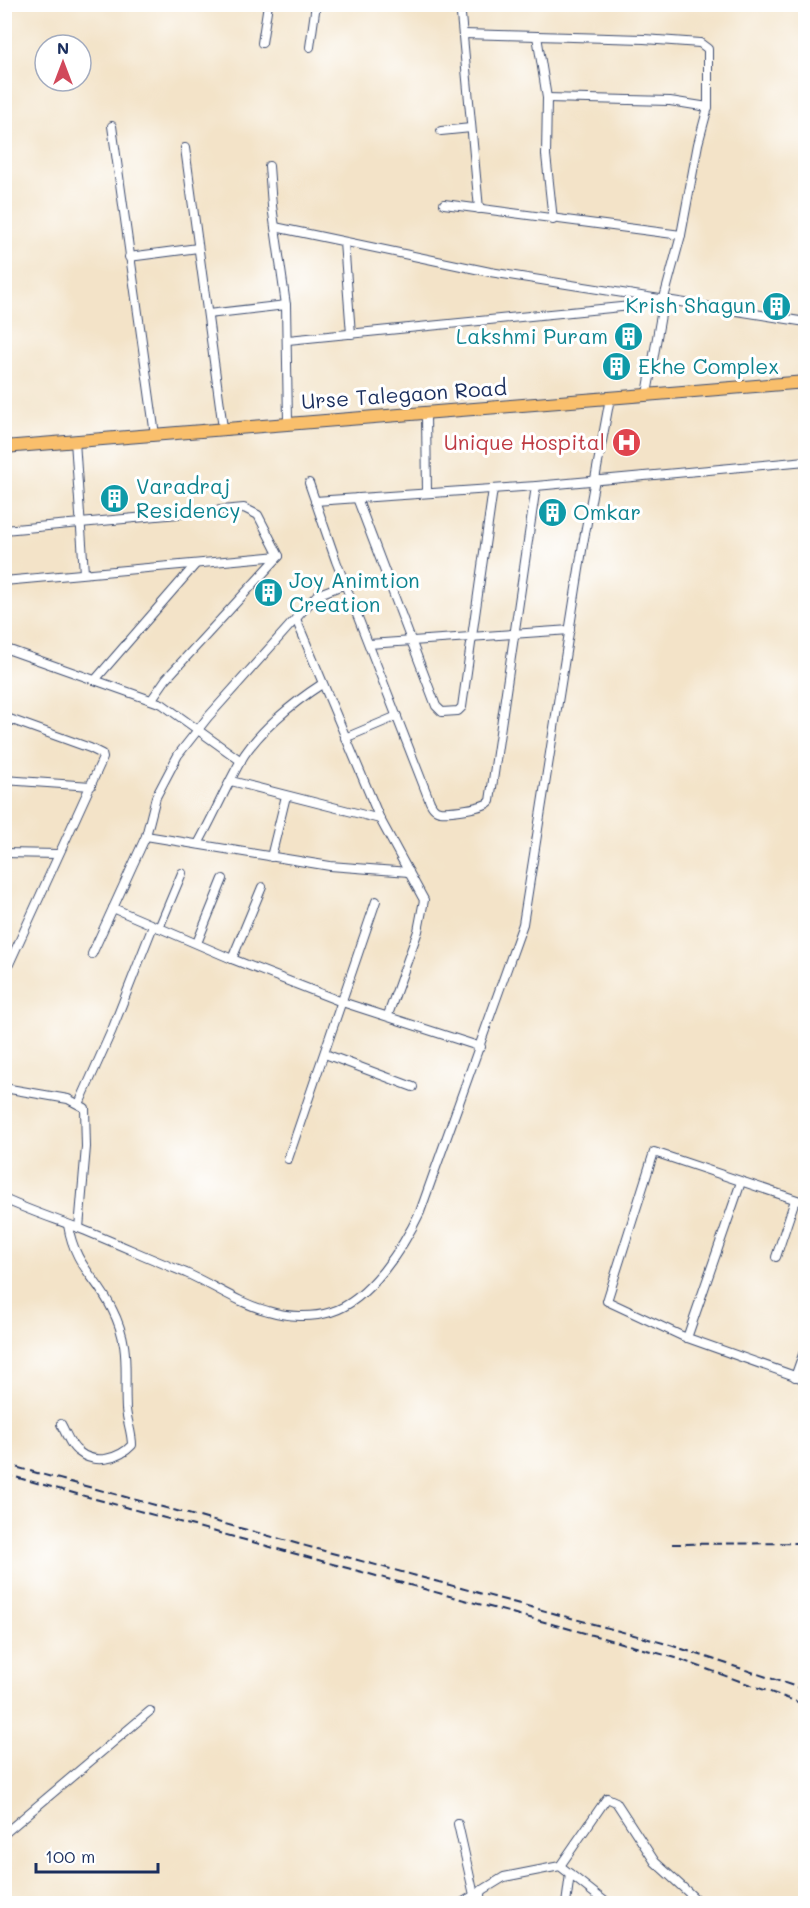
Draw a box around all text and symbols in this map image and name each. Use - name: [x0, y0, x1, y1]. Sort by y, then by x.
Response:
- north arrow: [33, 33, 93, 93]
- text: N: [57, 37, 69, 58]
- building icon: Krish Shagun: [761, 290, 793, 322]
- place label: Krish Shagun: [625, 291, 756, 318]
- building icon: Lakshmi Puram: [613, 321, 645, 353]
- place label: Lakshmi Puram: [456, 322, 608, 349]
- building icon: Ekhe Complex: [601, 351, 633, 383]
- place label: Ekhe Complex: [638, 352, 779, 379]
- street label: Urse Talegaon Road: [300, 373, 508, 414]
- hospital icon: Unique Hospital: [610, 427, 642, 459]
- place label: Unique Hospital: [444, 428, 605, 455]
- place label: Varadraj Residency: [136, 472, 240, 523]
- building icon: Varadraj Residency: [99, 483, 131, 515]
- building icon: Omkar: [536, 497, 568, 529]
- place label: Omkar: [573, 498, 641, 525]
- place label: Joy Animtion Creation: [289, 566, 420, 617]
- building icon: Joy Animtion Creation: [252, 577, 284, 609]
- scale bar: [36, 1836, 158, 1874]
- text: 100 m: [45, 1844, 95, 1868]

